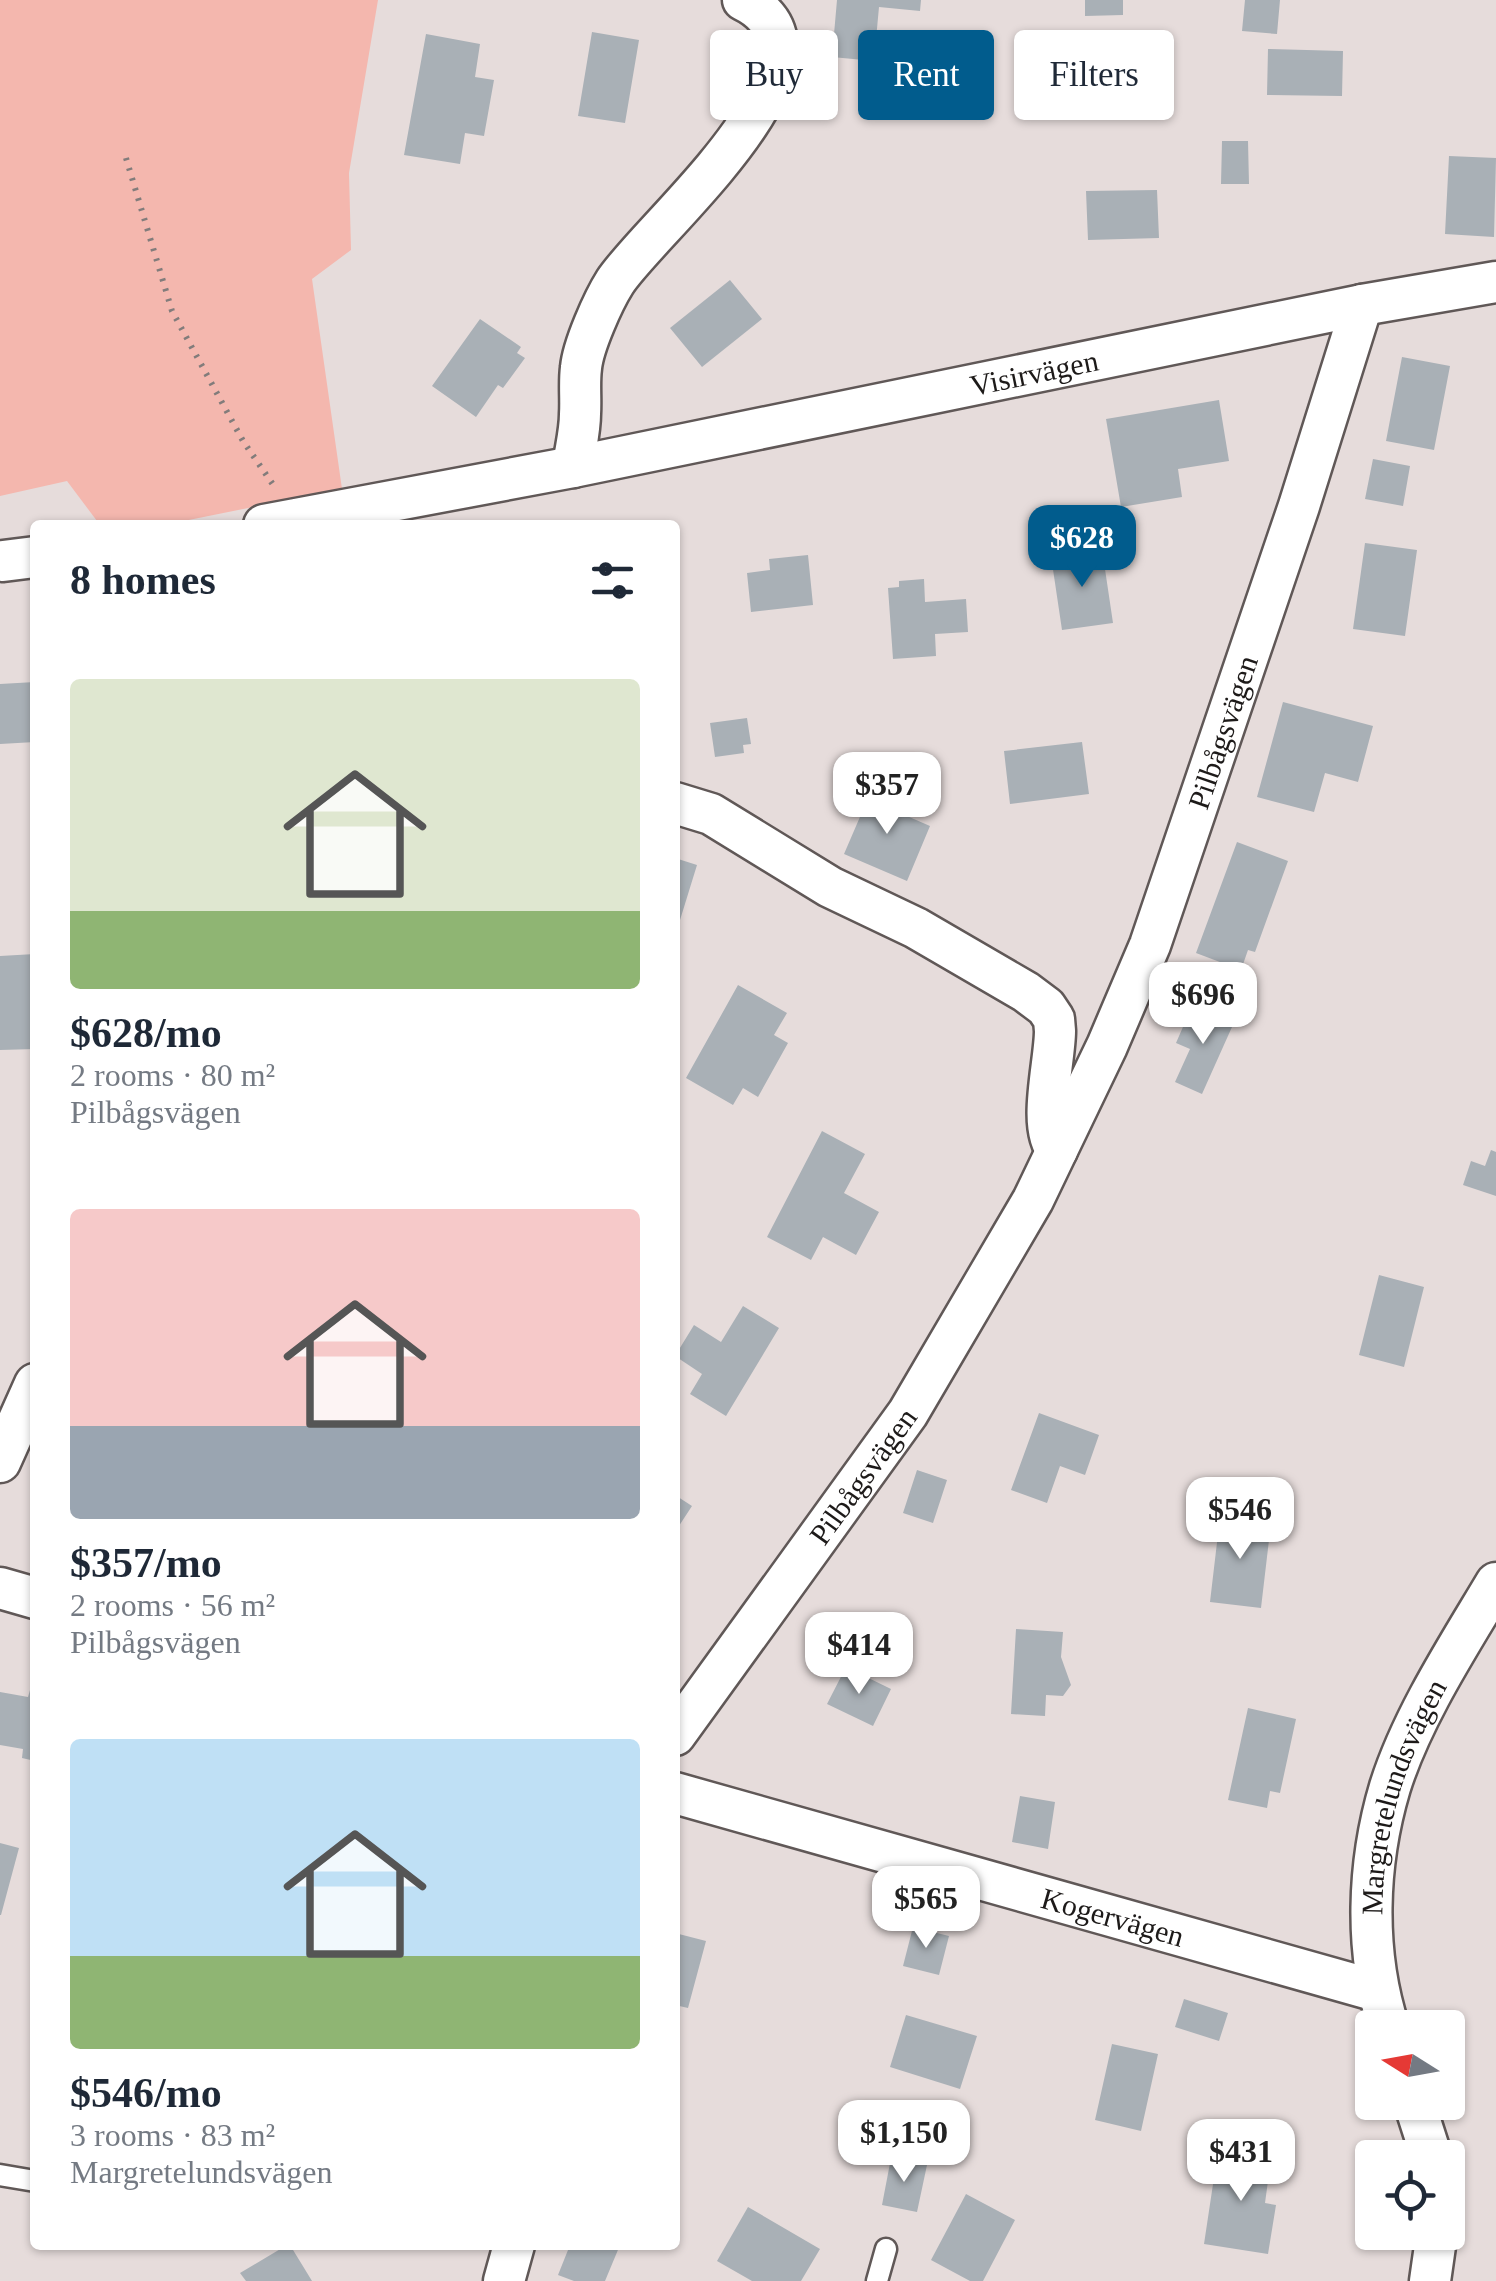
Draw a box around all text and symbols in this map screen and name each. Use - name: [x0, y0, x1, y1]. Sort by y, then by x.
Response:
- chip: Buy: [710, 30, 838, 120]
- chip: Rent: [858, 30, 994, 120]
- chip: Filters: [1014, 30, 1174, 120]
- street label: Visirvägen: [967, 343, 1101, 402]
- pin: $628: [1023, 505, 1141, 590]
- text: $628: [1050, 519, 1114, 555]
- icon: filters: [585, 553, 640, 608]
- text: 8 homes: [70, 557, 216, 603]
- street label: Pilbågsvägen: [1181, 651, 1264, 813]
- icon: home: [265, 744, 445, 924]
- pin: $357: [828, 752, 946, 837]
- text: $357: [855, 766, 919, 802]
- pin: $696: [1144, 962, 1262, 1047]
- text: $696: [1171, 976, 1235, 1012]
- text: $628/mo: [70, 1010, 222, 1056]
- text: 2 rooms · 80 m²: [70, 1057, 275, 1093]
- text: Pilbågsvägen: [70, 1094, 241, 1130]
- icon: home: [265, 1274, 445, 1454]
- street label: Pilbågsvägen: [802, 1401, 923, 1550]
- pin: $546: [1181, 1477, 1299, 1562]
- text: $546: [1208, 1491, 1272, 1527]
- text: $357/mo: [70, 1540, 222, 1586]
- text: 2 rooms · 56 m²: [70, 1587, 275, 1623]
- pin: $414: [800, 1612, 918, 1697]
- text: Pilbågsvägen: [70, 1624, 241, 1660]
- text: $414: [827, 1626, 891, 1662]
- street label: Margretelundsvägen: [1355, 1673, 1452, 1915]
- icon: home: [265, 1804, 445, 1984]
- pin: $565: [867, 1866, 985, 1951]
- text: $565: [894, 1880, 958, 1916]
- street label: Kogervägen: [1038, 1881, 1188, 1952]
- north arrow: [1355, 2010, 1465, 2120]
- map controls: [1355, 2010, 1465, 2250]
- text: $546/mo: [70, 2070, 222, 2116]
- pin: $1,150: [823, 2100, 985, 2185]
- text: $1,150: [860, 2114, 948, 2150]
- text: 3 rooms · 83 m²: [70, 2117, 275, 2153]
- pin: $431: [1182, 2119, 1300, 2204]
- text: $431: [1209, 2133, 1273, 2169]
- button: locate: [1355, 2140, 1465, 2250]
- text: Margretelundsvägen: [70, 2154, 332, 2190]

